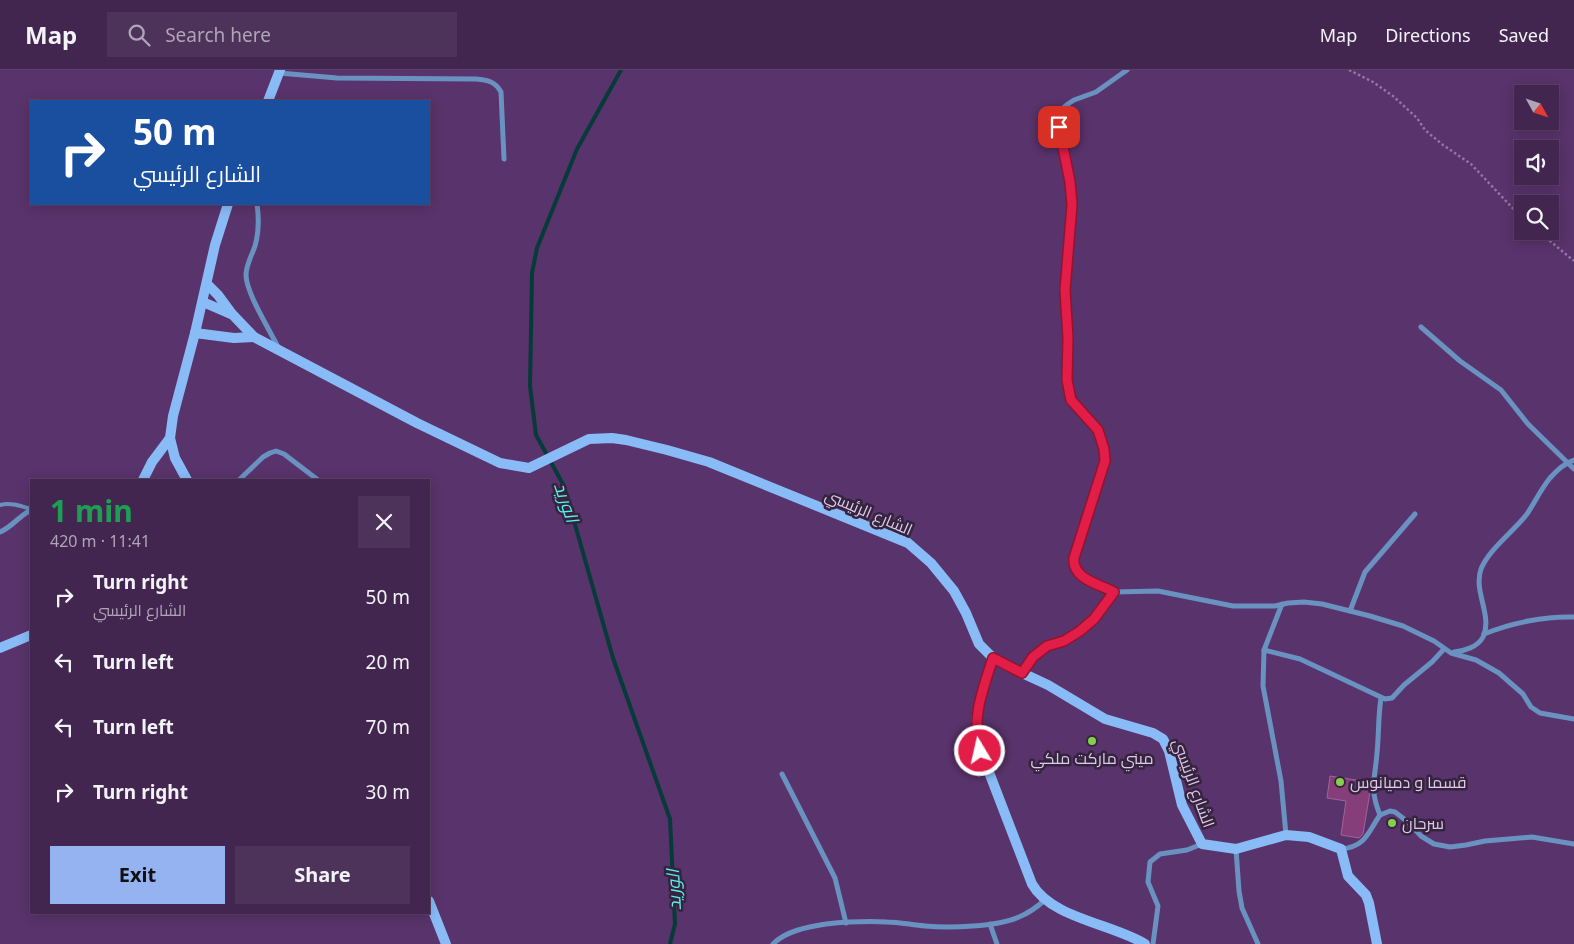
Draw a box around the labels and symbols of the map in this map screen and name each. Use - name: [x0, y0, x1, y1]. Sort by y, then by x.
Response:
- north arrow: [1514, 85, 1559, 130]
- pin: [1038, 106, 1080, 148]
- water label: الوريد: [549, 479, 586, 527]
- street label: الشارع الرئيسي: [821, 484, 916, 542]
- position arrow: [953, 724, 1005, 776]
- marker: ميني ماركت ملكي: [1086, 735, 1098, 747]
- street label: الشارع الرئيسي: [1166, 735, 1220, 831]
- place label: ميني ماركت ملكي: [1030, 747, 1154, 772]
- place label: قسما و دميانوس: [1350, 771, 1466, 793]
- marker: قسما و دميانوس: [1334, 776, 1346, 788]
- place label: سرحان: [1402, 812, 1444, 834]
- marker: سرحان: [1386, 817, 1398, 829]
- water label: الوريد: [660, 867, 686, 911]

